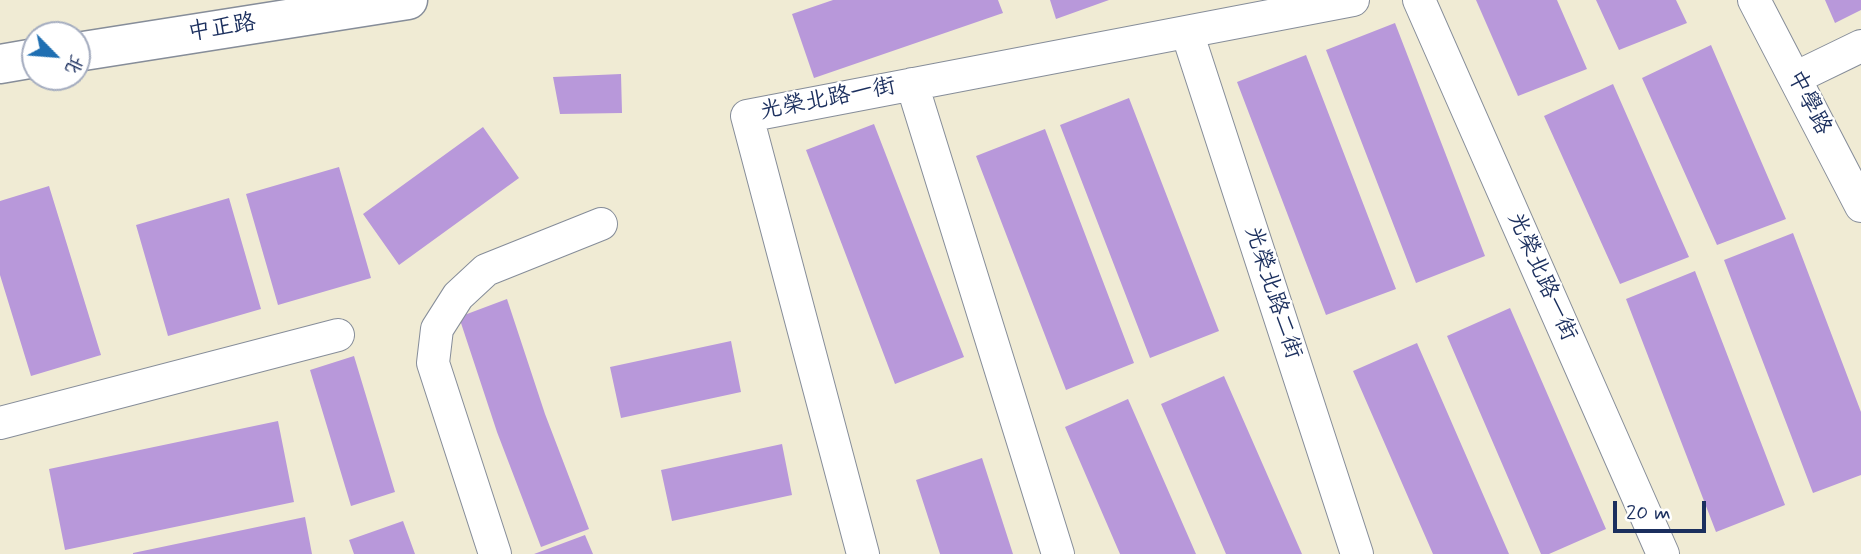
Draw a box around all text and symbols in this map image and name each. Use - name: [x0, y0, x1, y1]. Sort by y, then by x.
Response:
- street label: 中正路: [186, 10, 258, 48]
- north arrow: [21, 21, 91, 91]
- text: 北: [58, 50, 89, 78]
- street label: 中學路: [1780, 66, 1836, 140]
- street label: 光榮北路一街: [758, 73, 898, 127]
- street label: 光榮北路一街: [1500, 208, 1582, 346]
- street label: 光榮北路二街: [1238, 223, 1306, 363]
- scale bar: [1616, 488, 1709, 532]
- text: 20 m: [1626, 499, 1671, 527]

